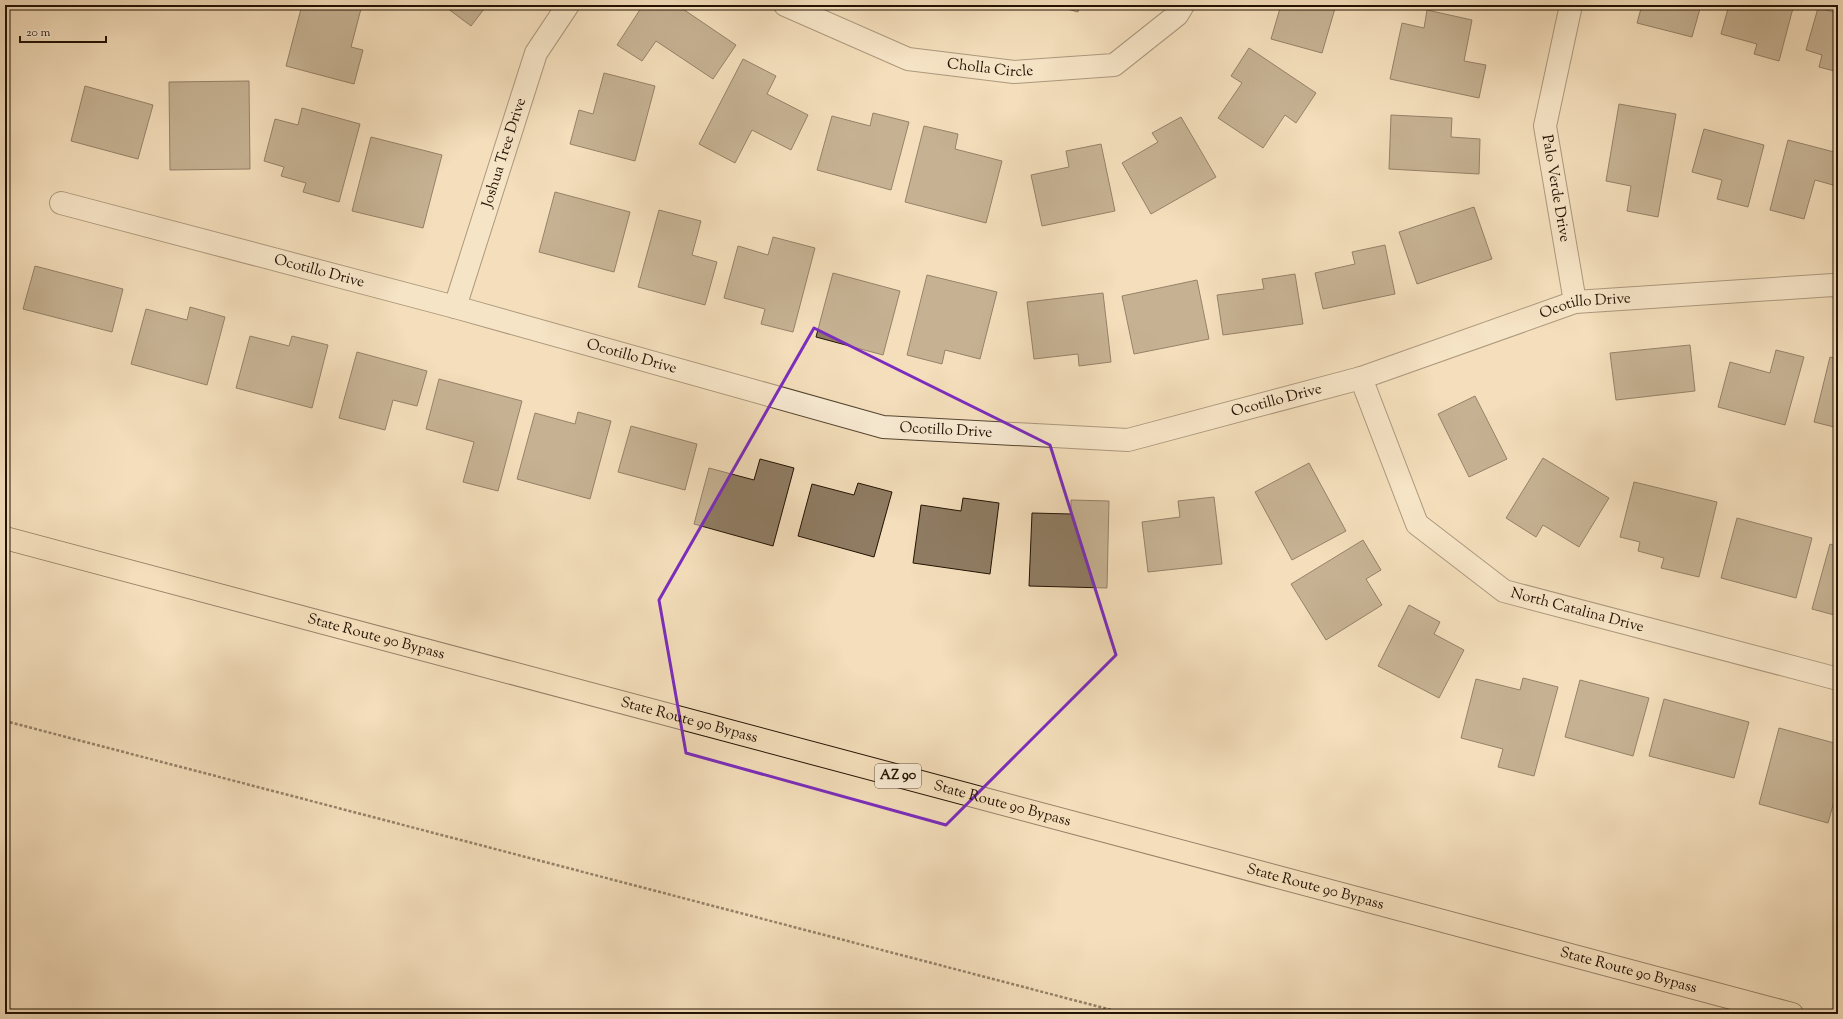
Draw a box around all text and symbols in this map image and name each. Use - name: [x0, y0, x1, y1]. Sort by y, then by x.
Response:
- scale bar: [20, 18, 106, 44]
- text: 20 m: [26, 24, 51, 42]
- street label: Cholla Circle: [946, 53, 1034, 83]
- street label: Joshua Tree Drive: [477, 95, 532, 211]
- street label: Palo Verde Drive: [1536, 133, 1575, 244]
- street label: Ocotillo Drive: [272, 249, 367, 293]
- street label: Ocotillo Drive: [1537, 288, 1631, 324]
- street label: Ocotillo Drive: [584, 334, 679, 379]
- street label: Ocotillo Drive: [1229, 378, 1324, 423]
- street label: Ocotillo Drive: [899, 417, 993, 443]
- street label: North Catalina Drive: [1508, 583, 1646, 638]
- street label: State Route 90 Bypass: [305, 609, 447, 665]
- street label: State Route 90 Bypass: [618, 692, 760, 749]
- road number: AZ 90: [875, 764, 921, 788]
- street label: State Route 90 Bypass: [931, 775, 1073, 832]
- street label: State Route 90 Bypass: [1244, 859, 1386, 915]
- street label: State Route 90 Bypass: [1557, 942, 1699, 999]

